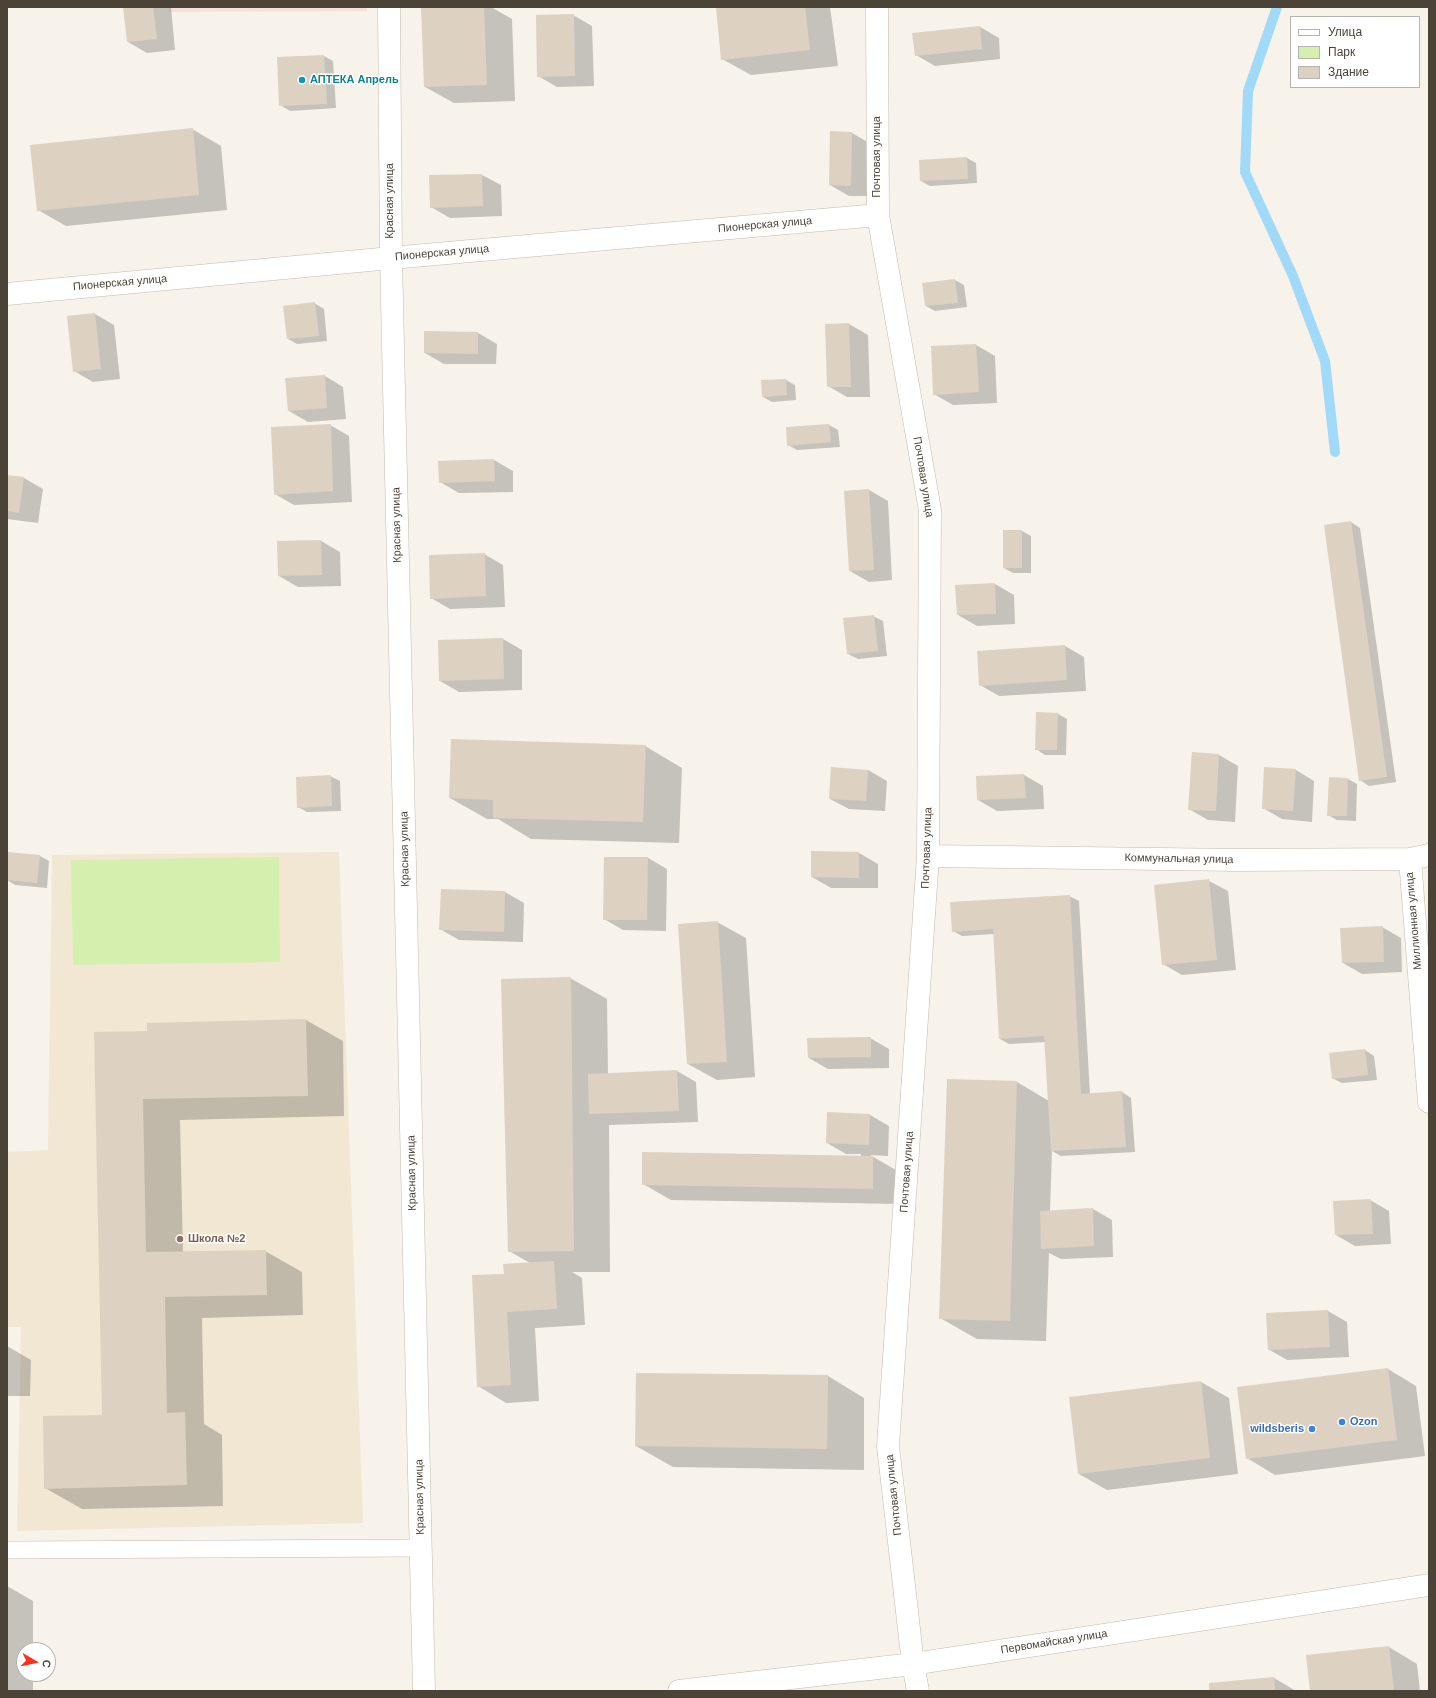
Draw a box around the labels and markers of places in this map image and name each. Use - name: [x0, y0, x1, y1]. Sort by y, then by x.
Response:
- place label: АПТЕКА Апрель: [310, 73, 399, 87]
- marker: АПТЕКА Апрель: [297, 75, 307, 85]
- place label: Школа №2: [188, 1232, 245, 1246]
- marker: Школа №2: [175, 1234, 185, 1244]
- place label: Ozon: [1350, 1415, 1377, 1429]
- marker: Ozon: [1337, 1417, 1347, 1427]
- place label: wildsberis: [1250, 1422, 1304, 1436]
- marker: wildsberis: [1307, 1424, 1317, 1434]

